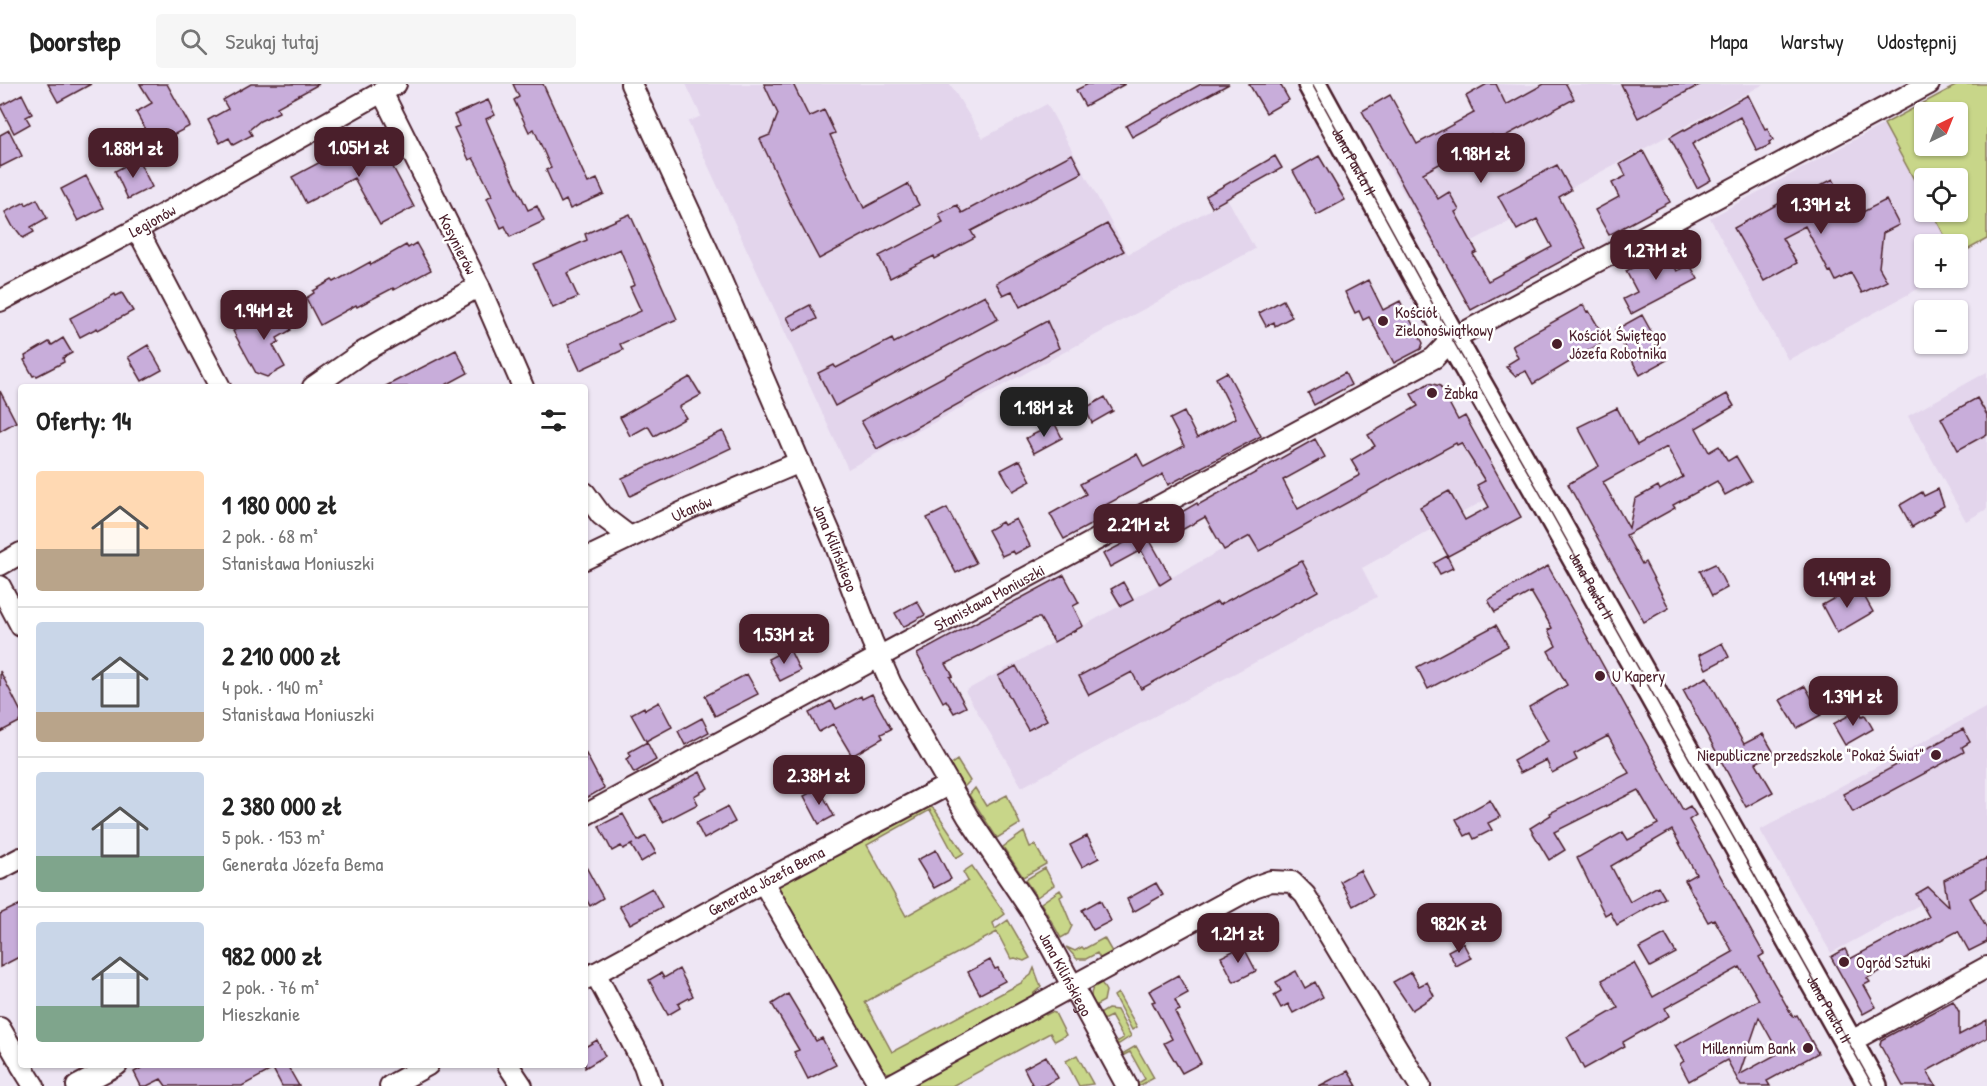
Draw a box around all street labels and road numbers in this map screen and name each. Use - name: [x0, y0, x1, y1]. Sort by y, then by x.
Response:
- street label: Jana Pawła II: [1327, 123, 1382, 199]
- street label: Legionów: [125, 199, 179, 242]
- street label: Kosynierów: [433, 210, 483, 278]
- street label: Ułanów: [668, 490, 715, 527]
- street label: Jana Kilińskiego: [808, 500, 863, 595]
- street label: Jana Pawła II: [1564, 547, 1620, 623]
- street label: Stanisława Moniuszki: [930, 559, 1048, 636]
- street label: Generała Józefa Bema: [704, 841, 828, 921]
- street label: Jana Kilińskiego: [1034, 928, 1098, 1021]
- street label: Jana Pawła II: [1802, 971, 1858, 1047]

